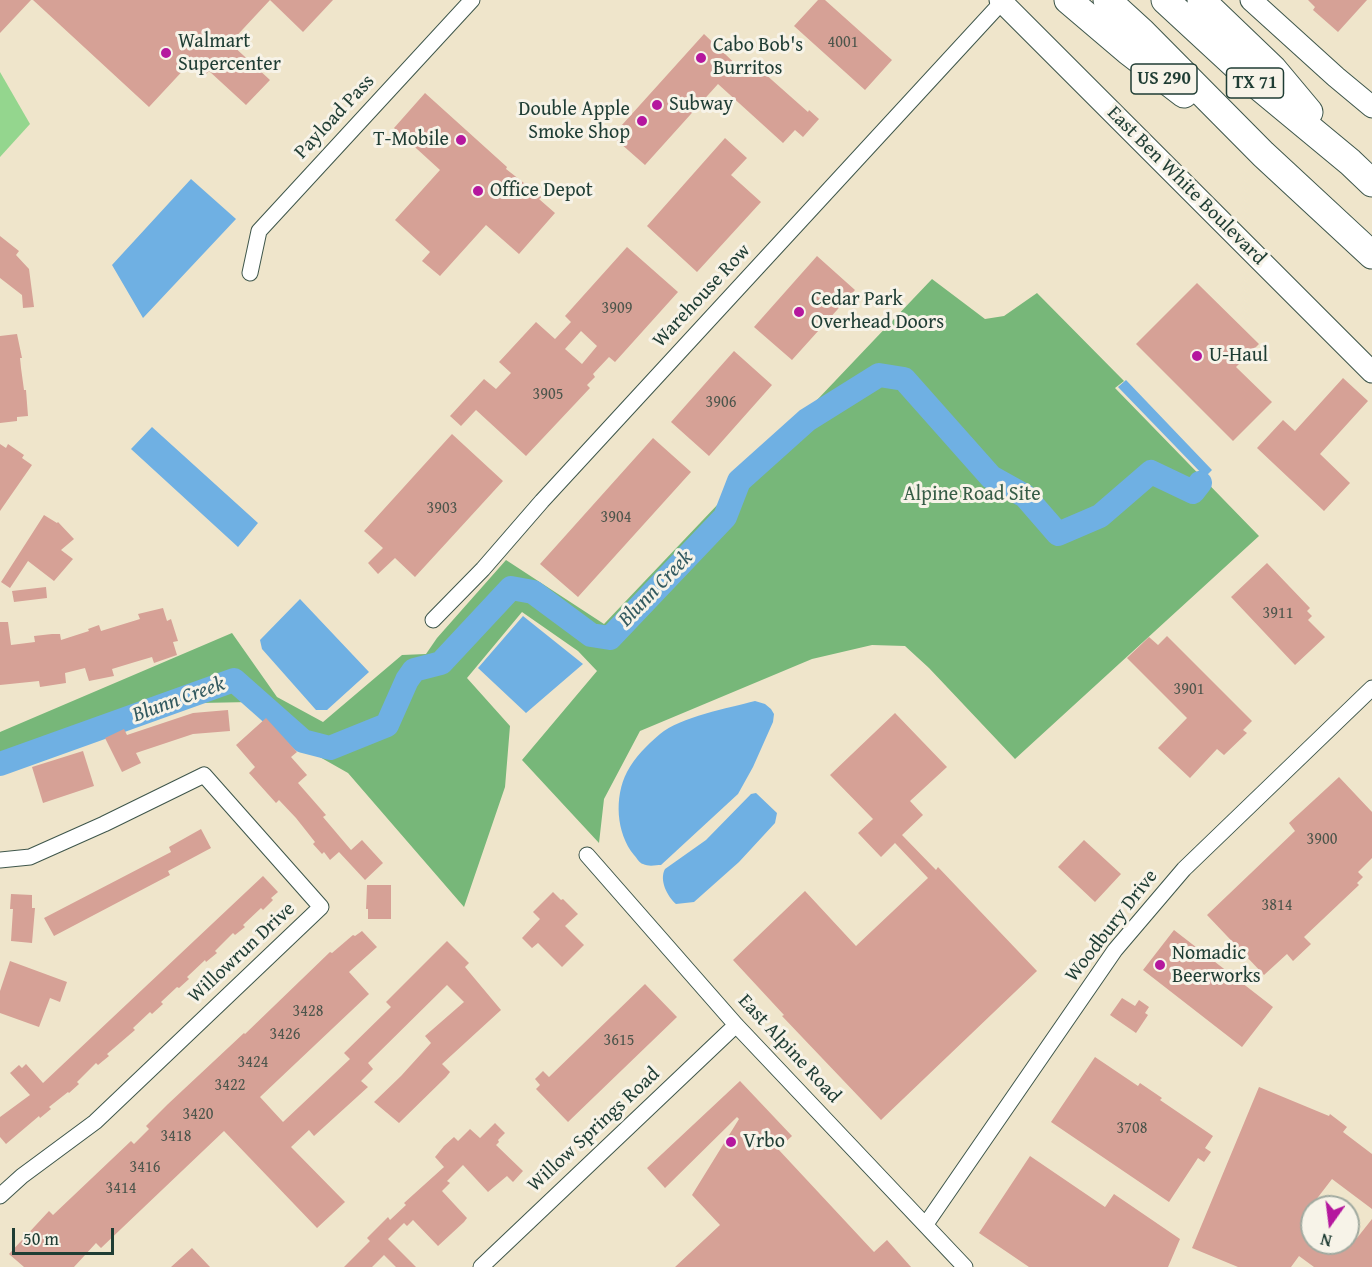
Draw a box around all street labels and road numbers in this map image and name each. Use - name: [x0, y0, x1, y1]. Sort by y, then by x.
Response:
- road number: US 290: [1131, 64, 1197, 94]
- road number: TX 71: [1226, 68, 1284, 98]
- street label: Payload Pass: [290, 70, 380, 164]
- street label: East Ben White Boulevard: [1101, 101, 1271, 271]
- street label: Warehouse Row: [648, 239, 756, 353]
- street label: Woodbury Drive: [1061, 865, 1163, 987]
- street label: Willowrun Drive: [184, 897, 300, 1009]
- street label: East Alpine Road: [732, 990, 846, 1108]
- street label: Willow Springs Road: [523, 1063, 665, 1197]

